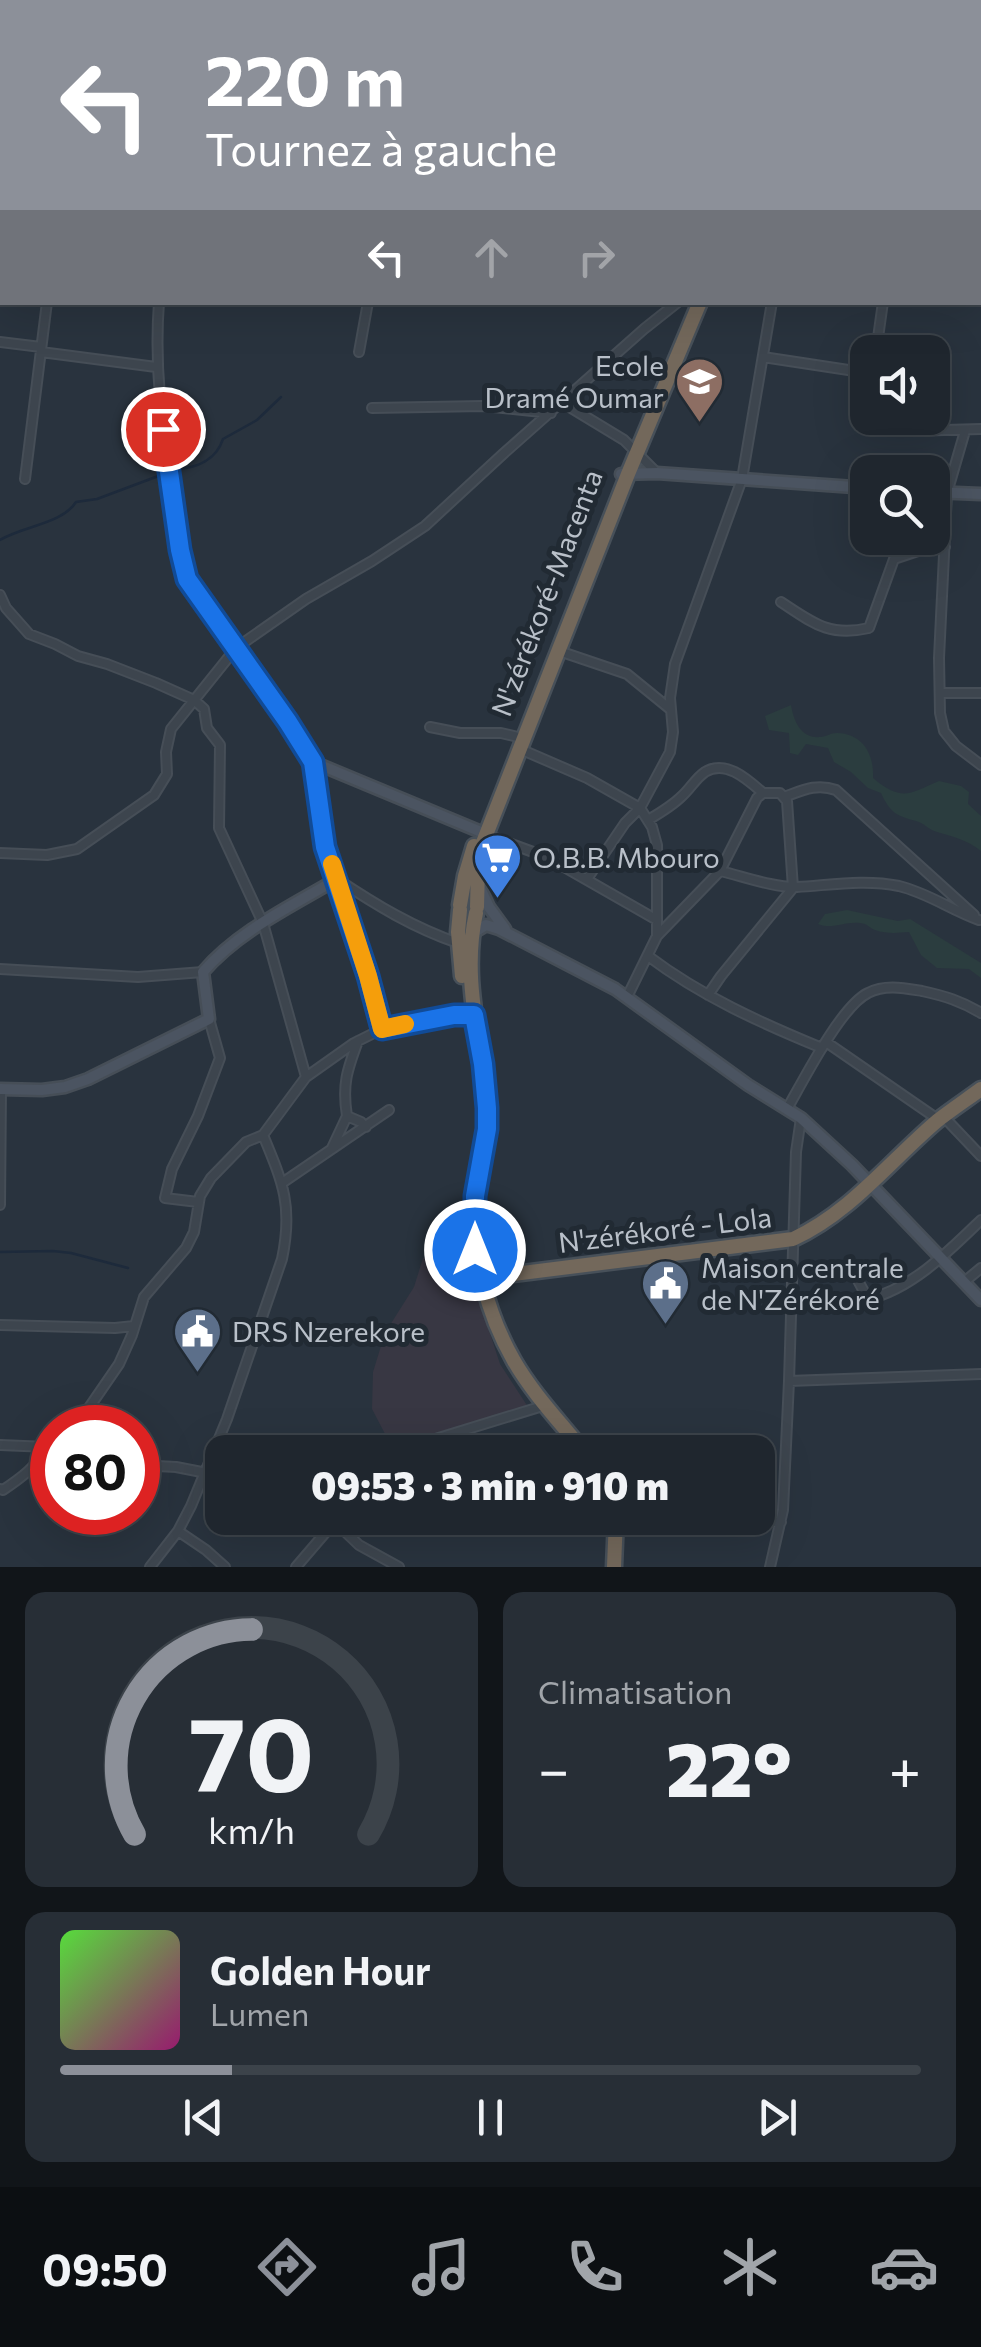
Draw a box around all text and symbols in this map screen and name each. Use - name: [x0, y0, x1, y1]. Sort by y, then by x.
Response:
- text: 220 m: [205, 35, 405, 120]
- icon: left: [40, 40, 170, 170]
- text: Tournez à gauche: [205, 120, 557, 175]
- icon: left: [359, 230, 414, 285]
- icon: ahead: [464, 230, 519, 285]
- icon: right: [569, 230, 624, 285]
- map controls: [850, 335, 950, 555]
- button: sound: [850, 335, 950, 435]
- place label: Ecole Dramé Oumar: [484, 348, 664, 414]
- school or university icon: Ecole Dramé Oumar: [673, 356, 725, 424]
- pin: [121, 387, 206, 472]
- icon: arrive: [136, 402, 191, 457]
- button: search: [850, 455, 950, 555]
- street label: N'zérékoré-Macenta: [483, 465, 609, 721]
- supermarket icon: O.B.B. Mbouro: [472, 832, 524, 900]
- place label: O.B.B. Mbouro: [533, 840, 720, 874]
- position arrow: [423, 1198, 527, 1302]
- street label: N'zérékoré - Lola: [556, 1199, 774, 1259]
- place label: Maison centrale de N'Zérékoré: [701, 1250, 904, 1316]
- public building icon: Maison centrale de N'Zérékoré: [640, 1258, 692, 1326]
- public building icon: DRS Nzerekore: [171, 1306, 223, 1374]
- place label: DRS Nzerekore: [232, 1314, 425, 1348]
- speed limit sign: 80: [30, 1405, 160, 1535]
- text: 09:53 · 3 min · 910 m: [311, 1461, 669, 1508]
- text: Climatisation: [538, 1671, 732, 1711]
- text: 70: [189, 1686, 314, 1813]
- text: 22°: [666, 1721, 792, 1812]
- text: −: [538, 1734, 569, 1801]
- text: +: [889, 1734, 921, 1801]
- text: km/h: [208, 1808, 295, 1851]
- text: Golden Hour: [210, 1946, 431, 1993]
- text: Lumen: [210, 1993, 309, 2033]
- icon: previous: [176, 2090, 231, 2145]
- icon: pause: [463, 2090, 518, 2145]
- icon: next: [750, 2090, 805, 2145]
- icon: directions: [252, 2232, 322, 2302]
- icon: music: [406, 2232, 476, 2302]
- icon: phone: [560, 2232, 630, 2302]
- icon: climate: [715, 2232, 785, 2302]
- icon: car: [869, 2232, 939, 2302]
- text: 09:50: [42, 2240, 168, 2295]

